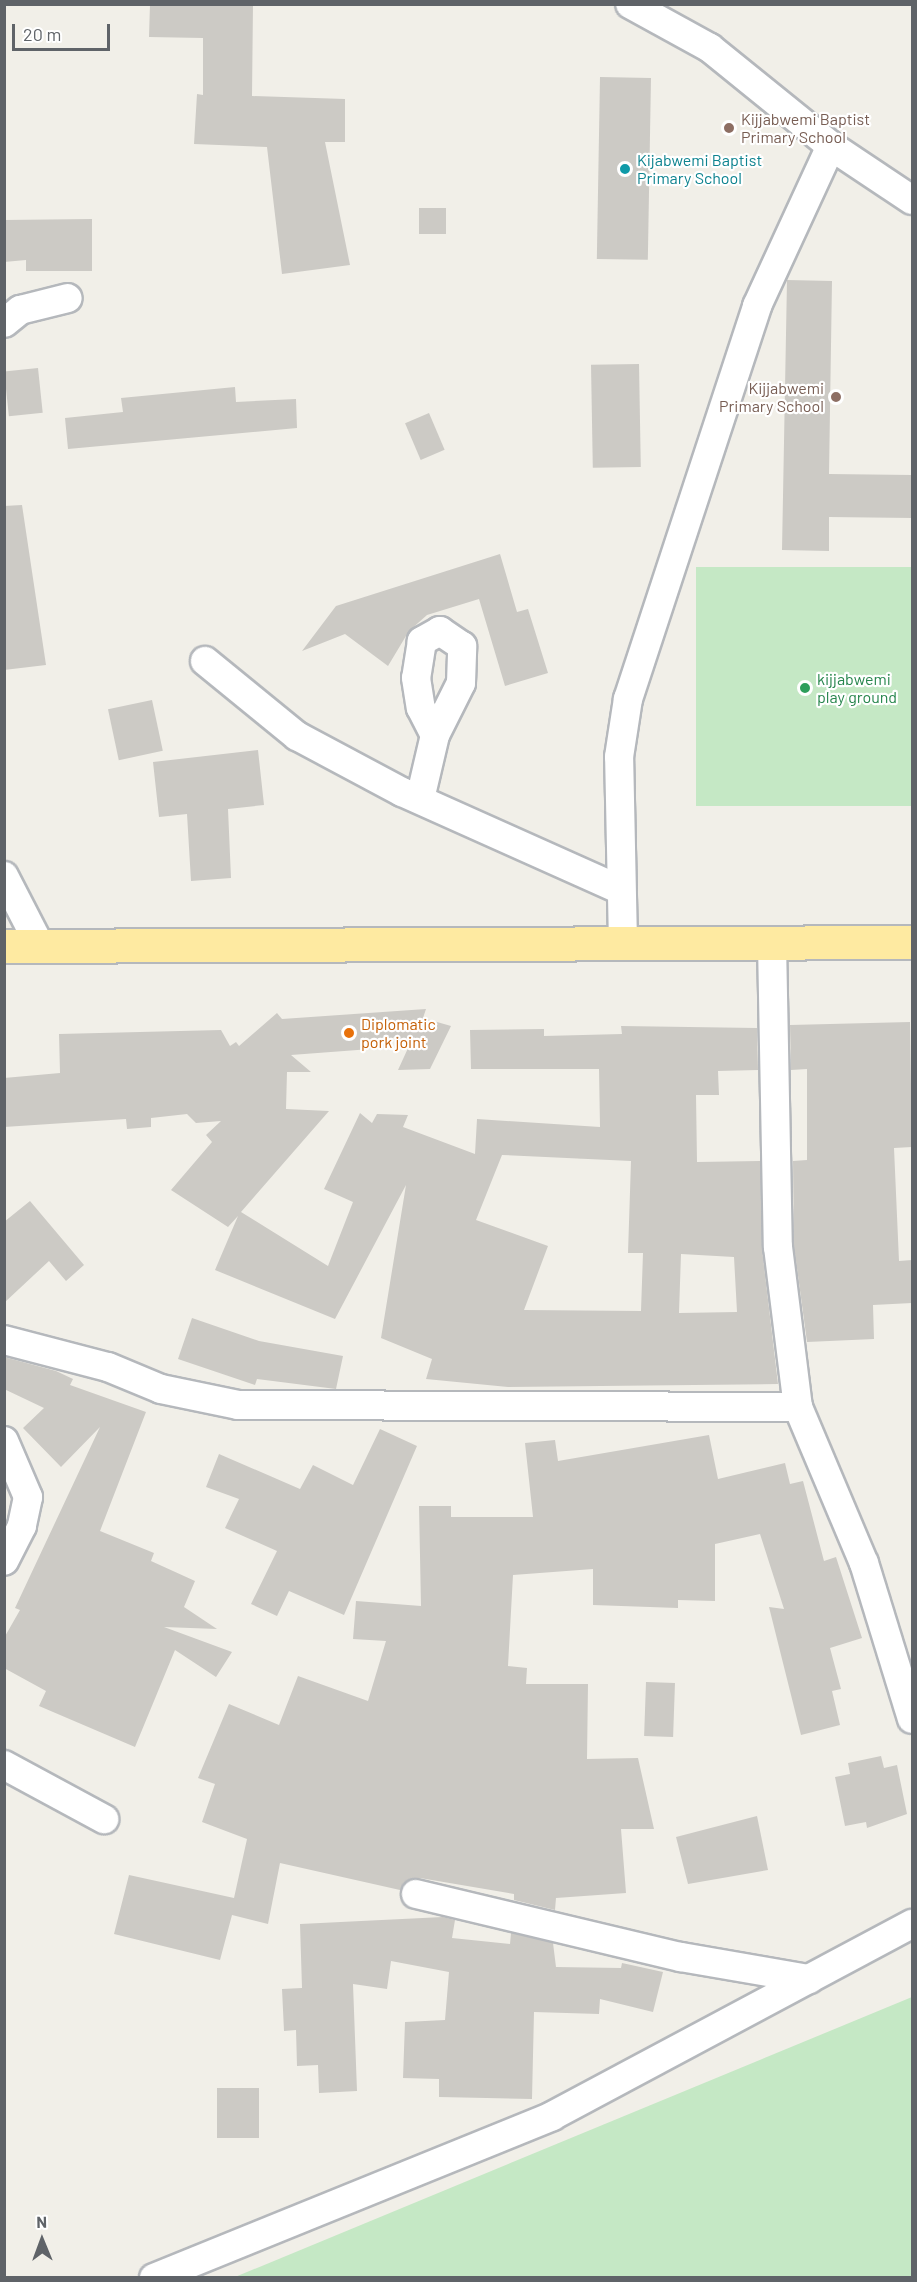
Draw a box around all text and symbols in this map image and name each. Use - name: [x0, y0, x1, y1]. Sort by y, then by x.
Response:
- scale bar: [15, 12, 112, 50]
- text: 20 m: [23, 23, 61, 45]
- place label: Kijjabwemi Baptist Primary School: [741, 109, 870, 147]
- marker: Kijjabwemi Baptist Primary School: [722, 121, 736, 135]
- place label: Kijabwemi Baptist Primary School: [637, 150, 762, 188]
- marker: Kijabwemi Baptist Primary School: [618, 162, 632, 176]
- place label: Kijjabwemi Primary School: [719, 378, 824, 416]
- marker: Kijjabwemi Primary School: [829, 390, 843, 404]
- place label: kijjabwemi play ground: [817, 669, 897, 707]
- marker: kijjabwemi play ground: [798, 681, 812, 695]
- place label: Diplomatic pork joint: [361, 1014, 436, 1052]
- marker: Diplomatic pork joint: [342, 1026, 356, 1040]
- north arrow: [12, 2210, 72, 2270]
- text: N: [36, 2212, 47, 2231]

